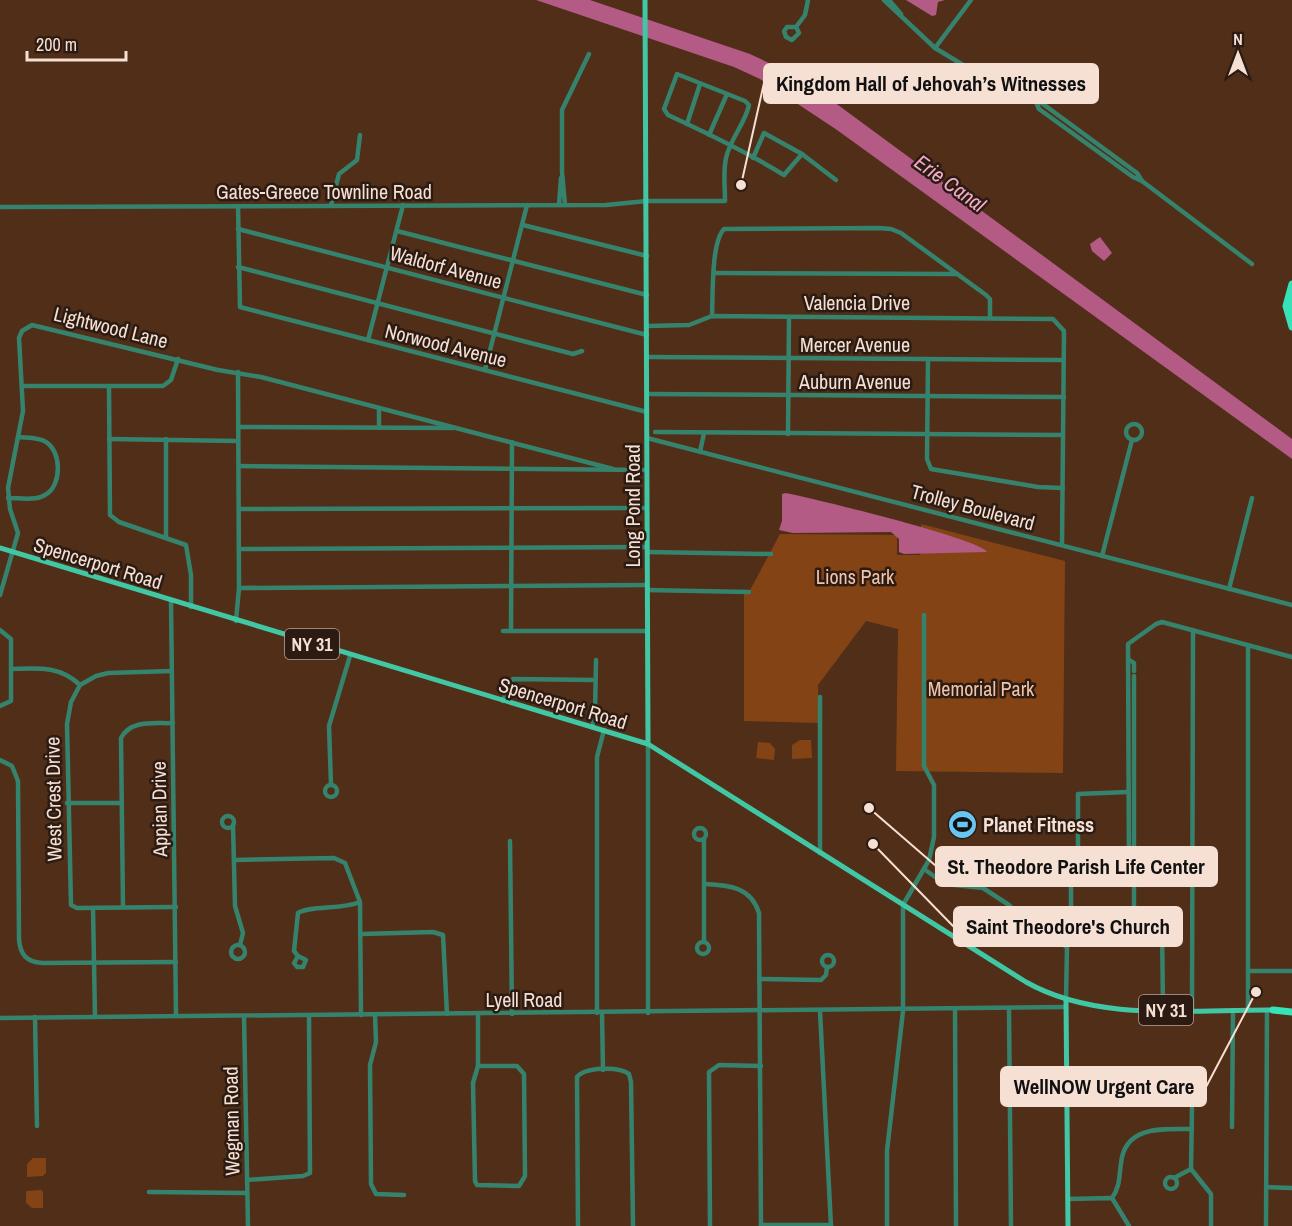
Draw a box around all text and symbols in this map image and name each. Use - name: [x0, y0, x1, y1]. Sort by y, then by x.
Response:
- scale bar: [27, 24, 126, 62]
- north arrow: [1208, 24, 1268, 84]
- text: N: [1233, 28, 1243, 50]
- text: 200 m: [36, 32, 77, 57]
- callout: Kingdom Hall of Jehovah’s Witnesses: [764, 64, 1098, 103]
- text: Kingdom Hall of Jehovah’s Witnesses: [776, 69, 1086, 98]
- water label: Erie Canal: [909, 147, 992, 219]
- street label: Gates-Greece Townline Road: [216, 178, 432, 205]
- street label: Waldorf Avenue: [387, 239, 505, 295]
- street label: Valencia Drive: [804, 289, 910, 316]
- street label: Lightwood Lane: [51, 300, 171, 354]
- street label: Norwood Avenue: [382, 317, 510, 373]
- street label: Mercer Avenue: [800, 331, 910, 358]
- street label: Auburn Avenue: [798, 368, 911, 395]
- street label: Long Pond Road: [619, 444, 646, 568]
- street label: Trolley Boulevard: [908, 478, 1038, 536]
- street label: Spencerport Road: [30, 531, 166, 595]
- park label: Lions Park: [816, 563, 895, 590]
- road number: NY 31: [285, 629, 339, 659]
- street label: Spencerport Road: [495, 671, 631, 735]
- park label: Memorial Park: [928, 675, 1035, 702]
- street label: West Crest Drive: [38, 736, 68, 862]
- street label: Appian Drive: [145, 761, 173, 858]
- sports icon: Planet Fitness: [946, 808, 978, 840]
- place label: Planet Fitness: [983, 811, 1094, 838]
- callout: St. Theodore Parish Life Center: [936, 847, 1217, 886]
- text: St. Theodore Parish Life Center: [947, 852, 1205, 881]
- callout: Saint Theodore's Church: [954, 907, 1182, 946]
- text: Saint Theodore's Church: [966, 912, 1170, 941]
- street label: Lyell Road: [486, 986, 562, 1013]
- road number: NY 31: [1139, 995, 1193, 1025]
- street label: Wegman Road: [217, 1066, 245, 1176]
- callout: WellNOW Urgent Care: [1001, 1067, 1206, 1106]
- text: WellNOW Urgent Care: [1014, 1072, 1194, 1101]

